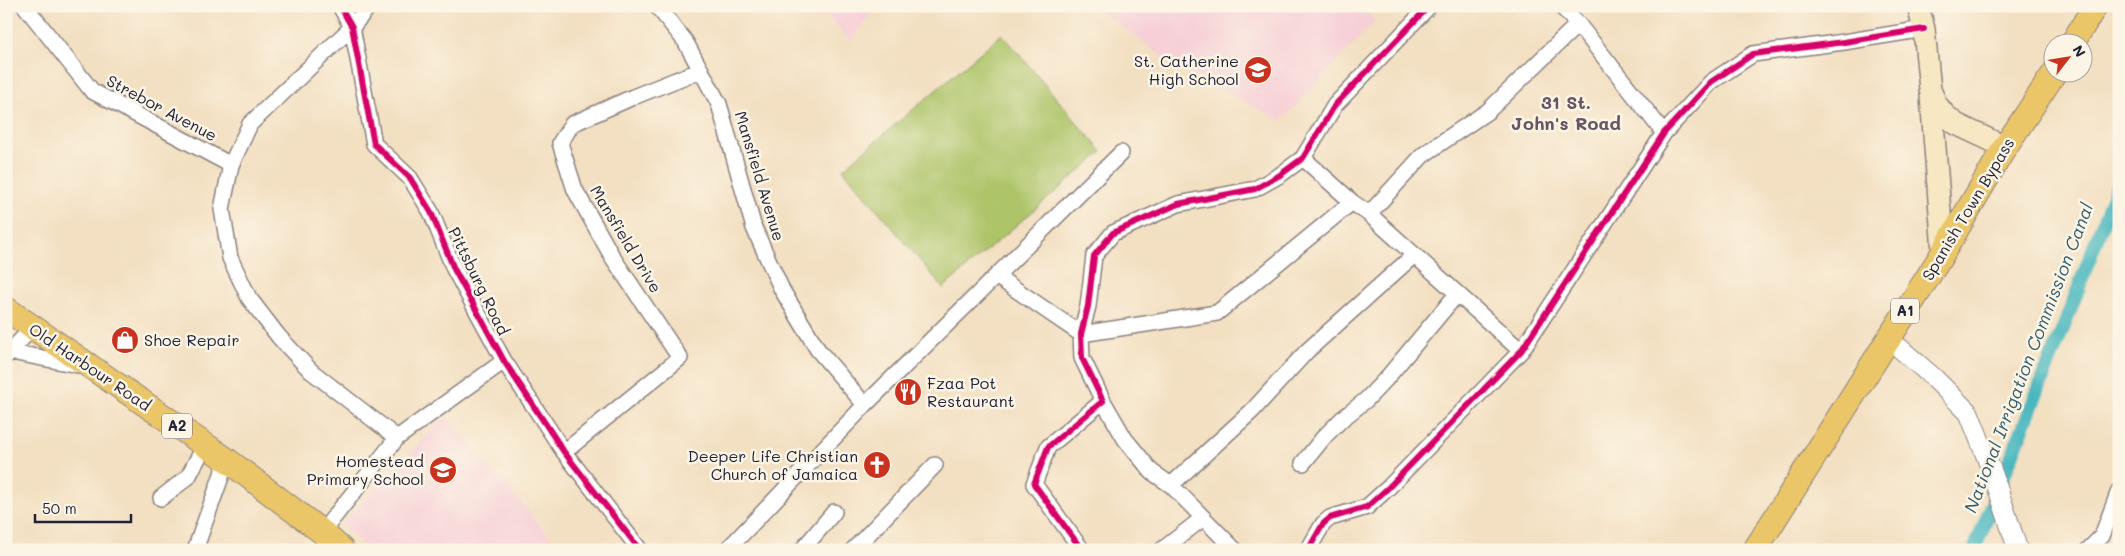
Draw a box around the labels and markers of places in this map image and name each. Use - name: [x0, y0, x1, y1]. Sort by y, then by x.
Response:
- place label: St. Catherine High School: [1134, 50, 1239, 89]
- school or university icon: St. Catherine High School: [1243, 55, 1273, 85]
- shop icon: Shoe Repair: [110, 325, 140, 355]
- place label: Shoe Repair: [144, 329, 239, 350]
- place label: Fzaa Pot Restaurant: [927, 372, 1015, 411]
- restaurant icon: Fzaa Pot Restaurant: [893, 377, 923, 407]
- place label: Deeper Life Christian Church of Jamaica: [688, 445, 858, 484]
- place label: Homestead Primary School: [307, 450, 424, 489]
- church icon: Deeper Life Christian Church of Jamaica: [862, 450, 892, 480]
- school or university icon: Homestead Primary School: [428, 455, 458, 485]

